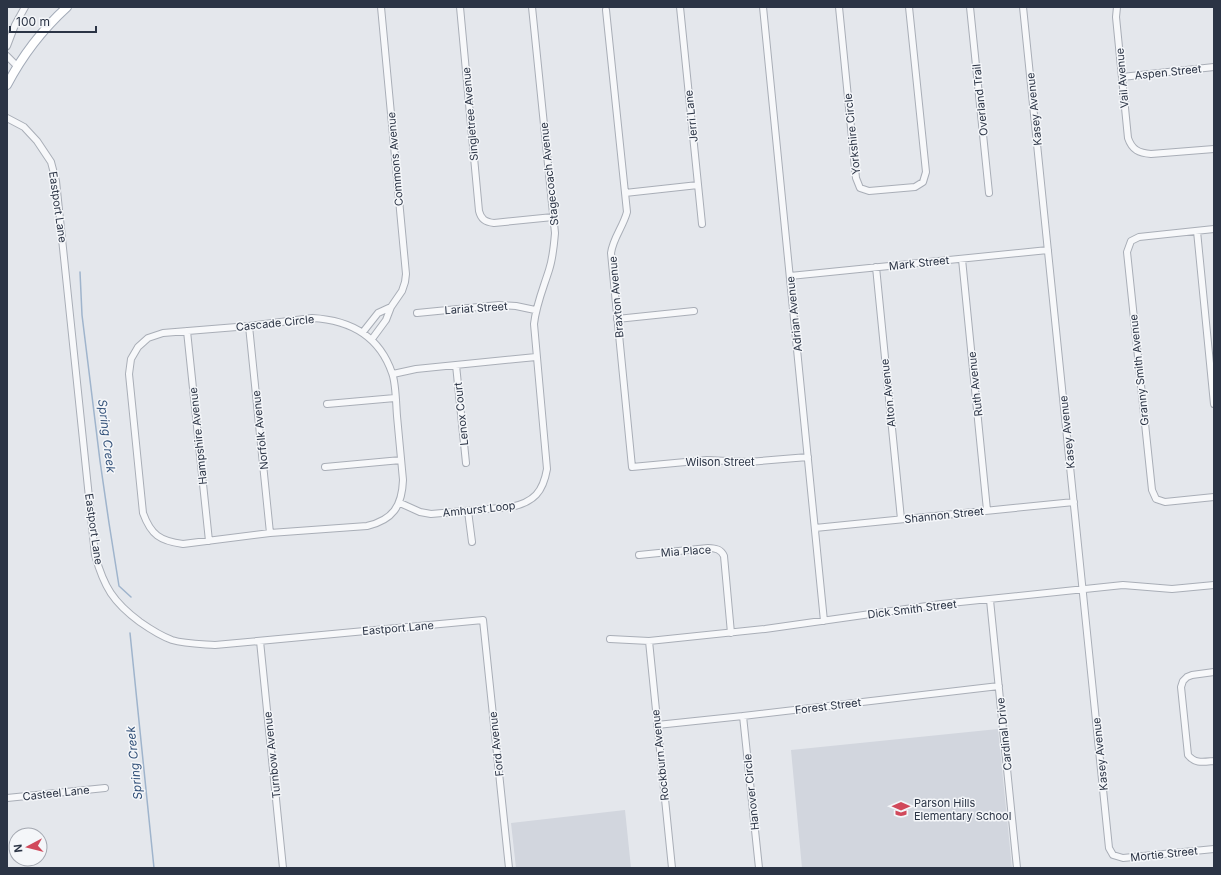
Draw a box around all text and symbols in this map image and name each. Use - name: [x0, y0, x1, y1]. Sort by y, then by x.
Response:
- scale bar: [10, 8, 96, 34]
- text: 100 m: [16, 14, 50, 29]
- street label: Vail Avenue: [1112, 47, 1132, 109]
- street label: Aspen Street: [1134, 61, 1203, 82]
- street label: Overland Trail: [969, 63, 991, 137]
- street label: Singletree Avenue: [459, 66, 481, 162]
- street label: Kasey Avenue: [1023, 72, 1045, 146]
- street label: Jerri Lane: [681, 89, 701, 143]
- street label: Yorkshire Circle: [841, 92, 863, 176]
- street label: Commons Avenue: [384, 111, 406, 207]
- street label: Stagecoach Avenue: [537, 122, 561, 226]
- street label: Eastport Lane: [46, 170, 70, 244]
- street label: Mark Street: [888, 253, 950, 273]
- street label: Braxton Avenue: [605, 256, 627, 338]
- street label: Adrian Avenue: [783, 276, 805, 352]
- street label: Lariat Street: [444, 299, 508, 317]
- street label: Cascade Circle: [235, 312, 315, 334]
- street label: Granny Smith Avenue: [1126, 314, 1152, 426]
- street label: Ruth Avenue: [965, 351, 985, 417]
- street label: Alton Avenue: [877, 358, 899, 428]
- street label: Lenox Court: [451, 381, 471, 446]
- street label: Hampshire Avenue: [186, 387, 210, 485]
- street label: Norfolk Avenue: [249, 389, 271, 471]
- street label: Kasey Avenue: [1056, 395, 1078, 469]
- water label: Spring Creek: [95, 398, 119, 474]
- street label: Wilson Street: [685, 455, 755, 469]
- street label: Eastport Lane: [82, 492, 106, 566]
- street label: Amhurst Loop: [442, 498, 516, 520]
- street label: Shannon Street: [904, 504, 985, 526]
- street label: Mia Place: [660, 542, 712, 560]
- street label: Dick Smith Street: [867, 597, 958, 621]
- street label: Eastport Lane: [362, 618, 434, 638]
- street label: Forest Street: [794, 695, 862, 717]
- street label: Cardinal Drive: [993, 697, 1015, 771]
- street label: Rockburn Avenue: [648, 709, 672, 801]
- street label: Turnbow Avenue: [260, 711, 284, 799]
- street label: Ford Avenue: [486, 711, 506, 777]
- street label: Kasey Avenue: [1089, 717, 1111, 791]
- water label: Spring Creek: [123, 725, 145, 801]
- street label: Hanover Circle: [740, 753, 762, 831]
- street label: Casteel Lane: [22, 783, 90, 803]
- place label: Parson Hills Elementary School: [914, 796, 1011, 823]
- school or university icon: Parson Hills Elementary School: [891, 799, 911, 819]
- north arrow: [8, 827, 48, 867]
- text: N: [11, 843, 26, 853]
- street label: Mortie Street: [1130, 843, 1199, 864]

